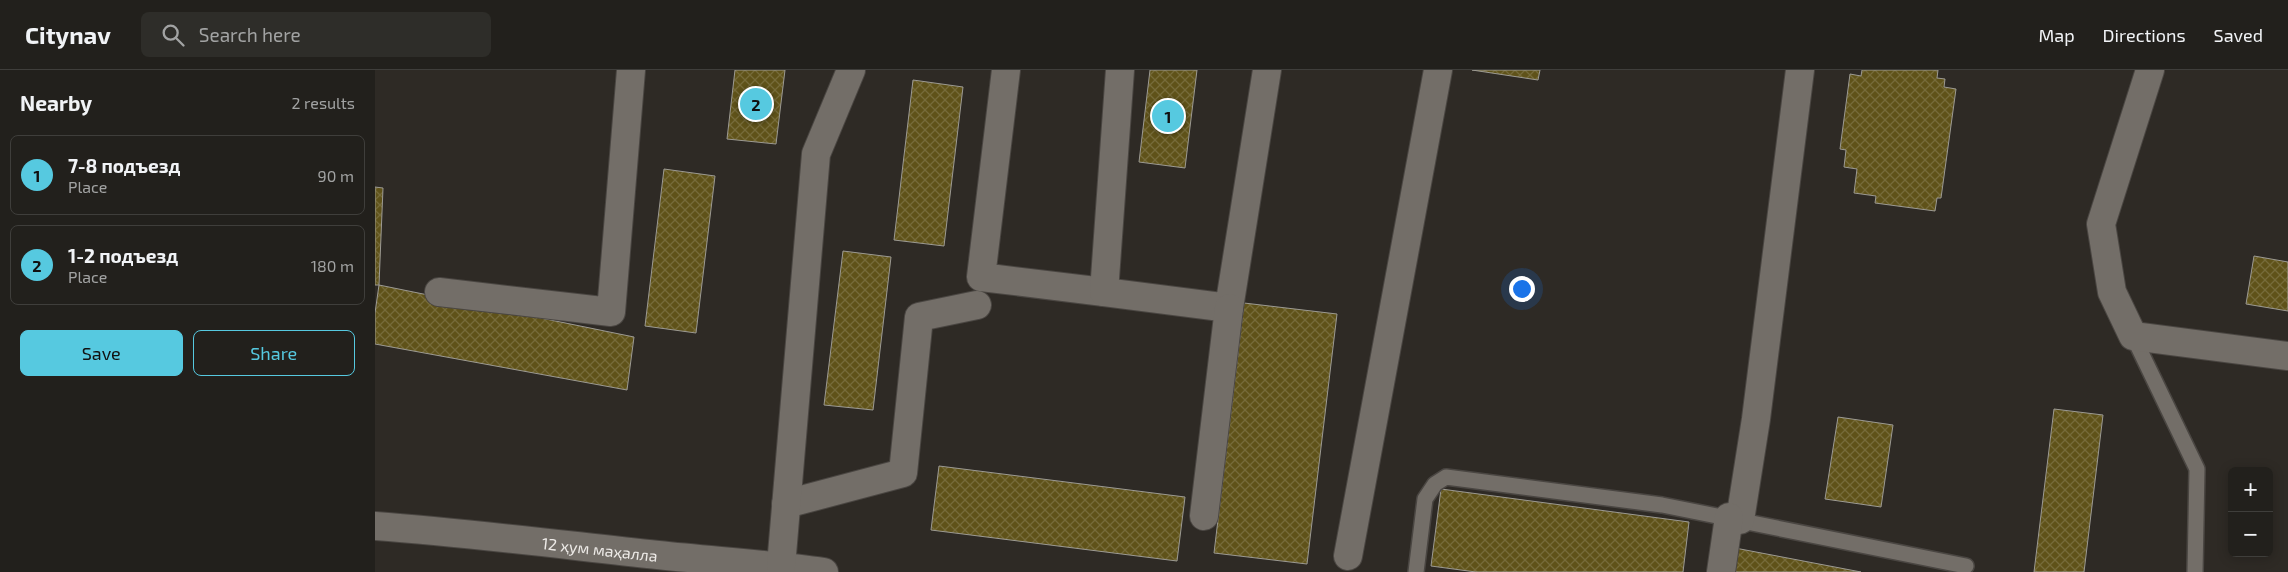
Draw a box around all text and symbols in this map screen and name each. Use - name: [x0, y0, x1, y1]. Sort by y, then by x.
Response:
- search box: [141, 12, 491, 57]
- text: Citynav: [25, 20, 111, 49]
- icon: search: [159, 21, 187, 49]
- text: Search here: [199, 23, 301, 46]
- text: Map: [2038, 24, 2075, 46]
- text: Directions: [2103, 24, 2186, 46]
- text: Saved: [2214, 24, 2263, 46]
- pin: 2: [740, 85, 772, 123]
- text: Nearby: [20, 90, 92, 115]
- text: 2 results: [292, 93, 355, 112]
- pin: 1: [1152, 97, 1184, 135]
- text: 7-8 подъезд: [68, 154, 180, 177]
- text: 1: [34, 166, 40, 185]
- text: 90 m: [318, 166, 354, 185]
- text: Place: [68, 177, 107, 196]
- text: 1-2 подъезд: [68, 244, 178, 267]
- text: 2: [32, 256, 42, 275]
- text: 180 m: [311, 256, 354, 275]
- text: Place: [68, 267, 107, 286]
- your location: [1509, 276, 1535, 302]
- button: Save: [20, 330, 183, 376]
- button: Share: [193, 330, 355, 376]
- map controls: [2228, 467, 2273, 557]
- button: +: [2228, 467, 2273, 512]
- button: −: [2228, 512, 2273, 557]
- street label: 12 ҳум маҳалла: [541, 533, 659, 564]

